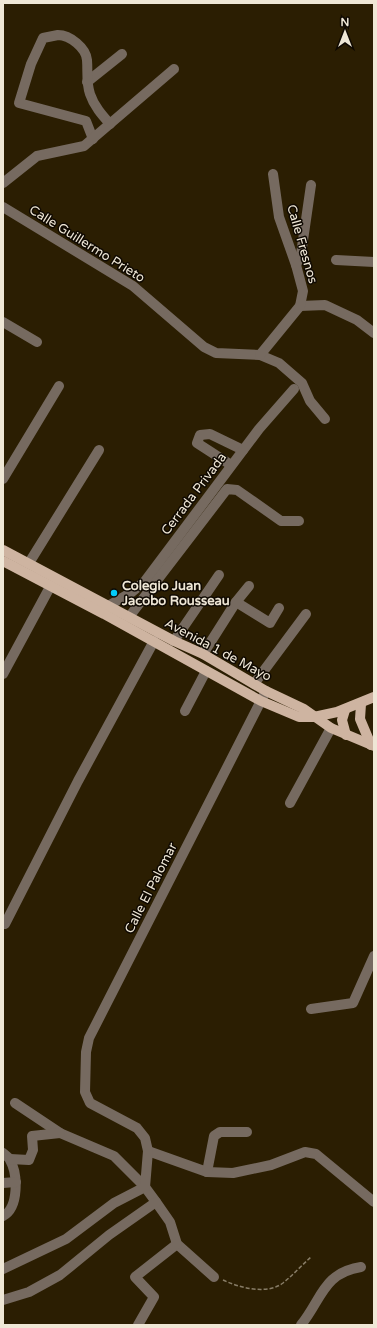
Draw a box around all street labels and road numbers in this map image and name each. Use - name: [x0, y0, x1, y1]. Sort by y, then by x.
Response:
- street label: Calle Guillermo Prieto: [26, 202, 148, 286]
- street label: Calle Fresnos: [283, 203, 321, 285]
- street label: Cerrada Privada: [158, 450, 230, 538]
- street label: Avenida 1 de Mayo: [162, 615, 274, 685]
- street label: Calle El Palomar: [121, 840, 181, 936]

